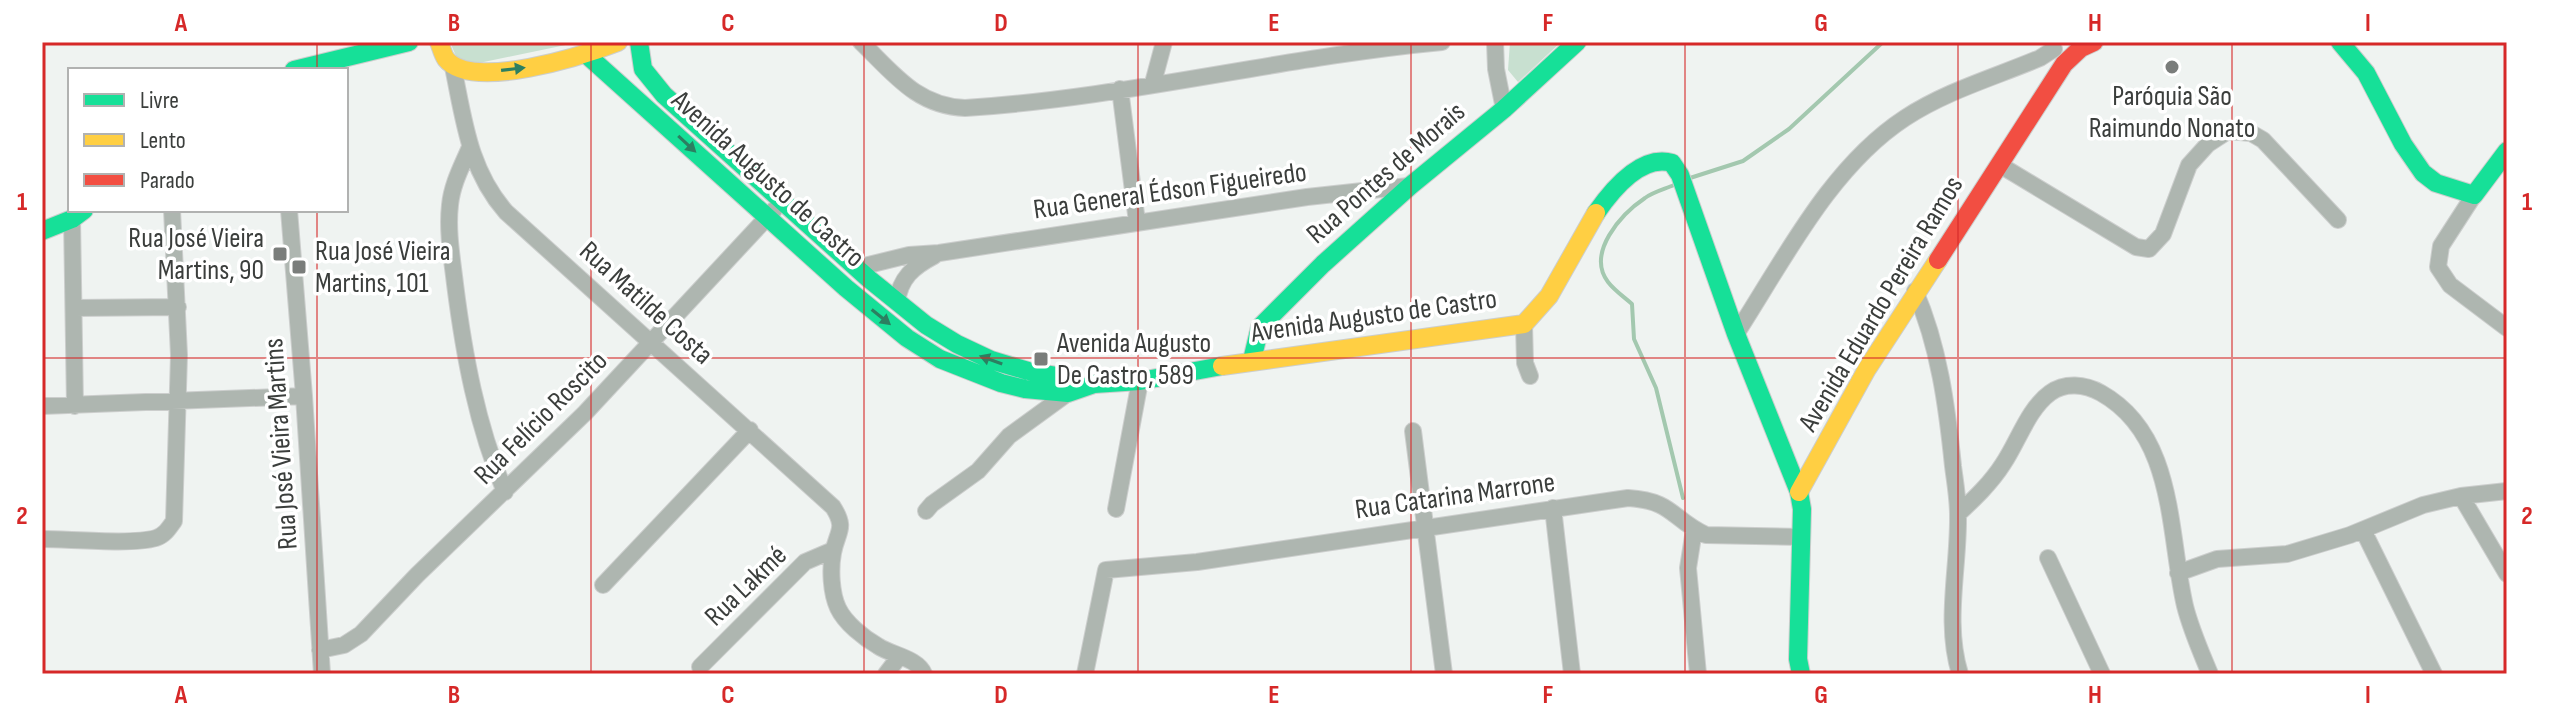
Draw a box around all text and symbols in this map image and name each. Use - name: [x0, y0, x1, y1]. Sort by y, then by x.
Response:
- text: A: [174, 8, 188, 39]
- text: B: [448, 8, 460, 39]
- text: C: [721, 8, 735, 39]
- text: D: [994, 8, 1008, 39]
- text: E: [1268, 8, 1280, 39]
- text: F: [1543, 8, 1554, 39]
- text: G: [1814, 8, 1828, 39]
- text: H: [2088, 8, 2102, 39]
- text: I: [2365, 8, 2371, 39]
- marker: Paróquia São Raimundo Nonato: [2163, 58, 2181, 76]
- one-way arrow: [501, 63, 526, 76]
- legend: [68, 68, 348, 212]
- place label: Paróquia São Raimundo Nonato: [2089, 80, 2255, 145]
- street label: Avenida Augusto de Castro: [664, 83, 871, 274]
- text: Livre: [140, 86, 179, 115]
- street label: Rua Pontes de Morais: [1300, 95, 1472, 251]
- text: Lento: [140, 126, 186, 155]
- one-way arrow: [678, 134, 697, 152]
- street label: Rua General Édson Figueiredo: [1031, 156, 1309, 226]
- text: Parado: [140, 166, 195, 195]
- street label: Avenida Eduardo Pereira Ramos: [1791, 171, 1970, 438]
- text: 1: [17, 187, 27, 218]
- text: 1: [2522, 187, 2532, 218]
- place label: Rua José Vieira Martins, 90: [128, 222, 264, 287]
- place label: Rua José Vieira Martins, 101: [315, 235, 451, 300]
- street label: Rua Matilde Costa: [573, 235, 719, 371]
- marker: Rua José Vieira Martins, 90: [271, 245, 289, 263]
- marker: Rua José Vieira Martins, 101: [290, 258, 308, 276]
- street label: Avenida Augusto de Castro: [1248, 282, 1499, 350]
- one-way arrow: [871, 308, 891, 324]
- place label: Avenida Augusto De Castro, 589: [1056, 327, 1211, 392]
- street label: Rua José Vieira Martins: [257, 337, 305, 551]
- street label: Rua Felício Roscito: [468, 345, 614, 491]
- marker: Avenida Augusto De Castro, 589: [1032, 350, 1050, 368]
- one-way arrow: [979, 354, 1003, 366]
- street label: Rua Catarina Marrone: [1353, 466, 1557, 526]
- text: 2: [16, 501, 28, 532]
- text: 2: [2521, 501, 2533, 532]
- street label: Rua Lakmé: [698, 539, 794, 633]
- text: A: [174, 680, 188, 711]
- text: B: [448, 680, 460, 711]
- text: C: [721, 680, 735, 711]
- text: D: [994, 680, 1008, 711]
- text: E: [1268, 680, 1280, 711]
- text: F: [1543, 680, 1554, 711]
- text: G: [1814, 680, 1828, 711]
- text: H: [2088, 680, 2102, 711]
- text: I: [2365, 680, 2371, 711]

